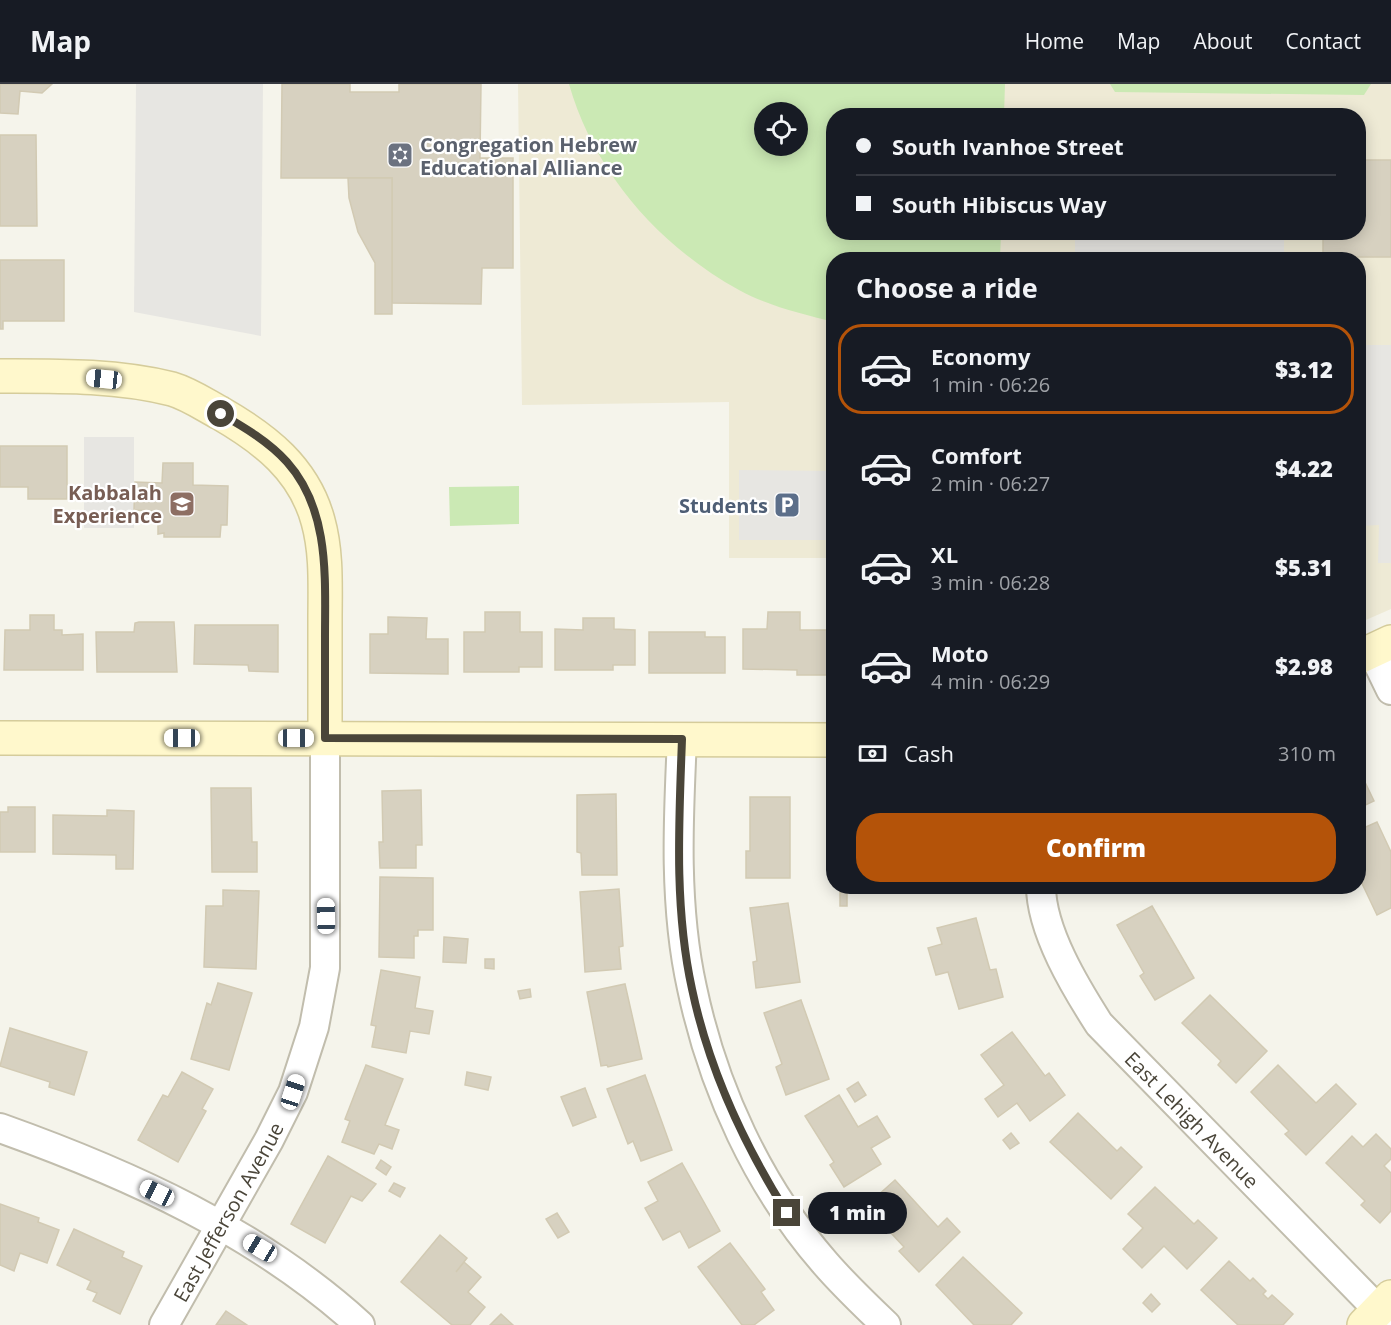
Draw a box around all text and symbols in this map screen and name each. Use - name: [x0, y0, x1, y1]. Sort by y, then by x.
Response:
- text: Map: [30, 22, 91, 60]
- text: Home: [1025, 27, 1084, 55]
- text: Map: [1117, 27, 1160, 55]
- text: About: [1193, 27, 1253, 55]
- text: Contact: [1286, 27, 1361, 55]
- map controls: [754, 102, 808, 156]
- button: locate: [754, 102, 808, 156]
- place label: Congregation Hebrew Educational Alliance: [420, 131, 637, 181]
- text: South Ivanhoe Street: [892, 131, 1123, 161]
- synagogue icon: Congregation Hebrew Educational Alliance: [385, 140, 415, 170]
- text: South Hibiscus Way: [892, 189, 1107, 219]
- text: Choose a ride: [856, 269, 1038, 306]
- text: Economy: [931, 341, 1030, 371]
- icon: car: [859, 342, 913, 396]
- text: $3.12: [1275, 354, 1333, 384]
- car: [85, 368, 123, 390]
- text: 1 min · 06:26: [931, 371, 1050, 398]
- route start: [207, 400, 234, 427]
- text: Comfort: [931, 440, 1022, 470]
- icon: car: [859, 441, 913, 495]
- text: $4.22: [1275, 453, 1333, 483]
- text: 2 min · 06:27: [931, 470, 1050, 497]
- place label: Kabbalah Experience: [53, 479, 162, 529]
- school or university icon: Kabbalah Experience: [167, 489, 197, 519]
- parking icon: Students: [772, 490, 802, 520]
- place label: Students: [679, 492, 768, 519]
- text: XL: [931, 539, 958, 569]
- icon: car: [859, 540, 913, 594]
- text: $5.31: [1275, 552, 1333, 582]
- text: 3 min · 06:28: [931, 569, 1050, 596]
- text: Moto: [931, 638, 989, 668]
- icon: car: [859, 639, 913, 693]
- text: $2.98: [1275, 651, 1333, 681]
- text: 4 min · 06:29: [931, 668, 1050, 695]
- car: [164, 729, 200, 747]
- car: [278, 729, 314, 747]
- icon: cash: [856, 737, 889, 770]
- text: Cash: [904, 738, 954, 768]
- text: 310 m: [1278, 740, 1336, 767]
- button: Confirm: [856, 813, 1336, 882]
- car: [317, 898, 335, 934]
- street label: East Lehigh Avenue: [1119, 1045, 1265, 1194]
- car: [279, 1072, 307, 1112]
- street label: East Jefferson Avenue: [166, 1117, 289, 1307]
- car: [137, 1177, 177, 1209]
- callout: 1 min: [808, 1192, 907, 1234]
- route end: [773, 1199, 800, 1226]
- text: 1 min: [829, 1199, 886, 1226]
- car: [240, 1231, 280, 1265]

